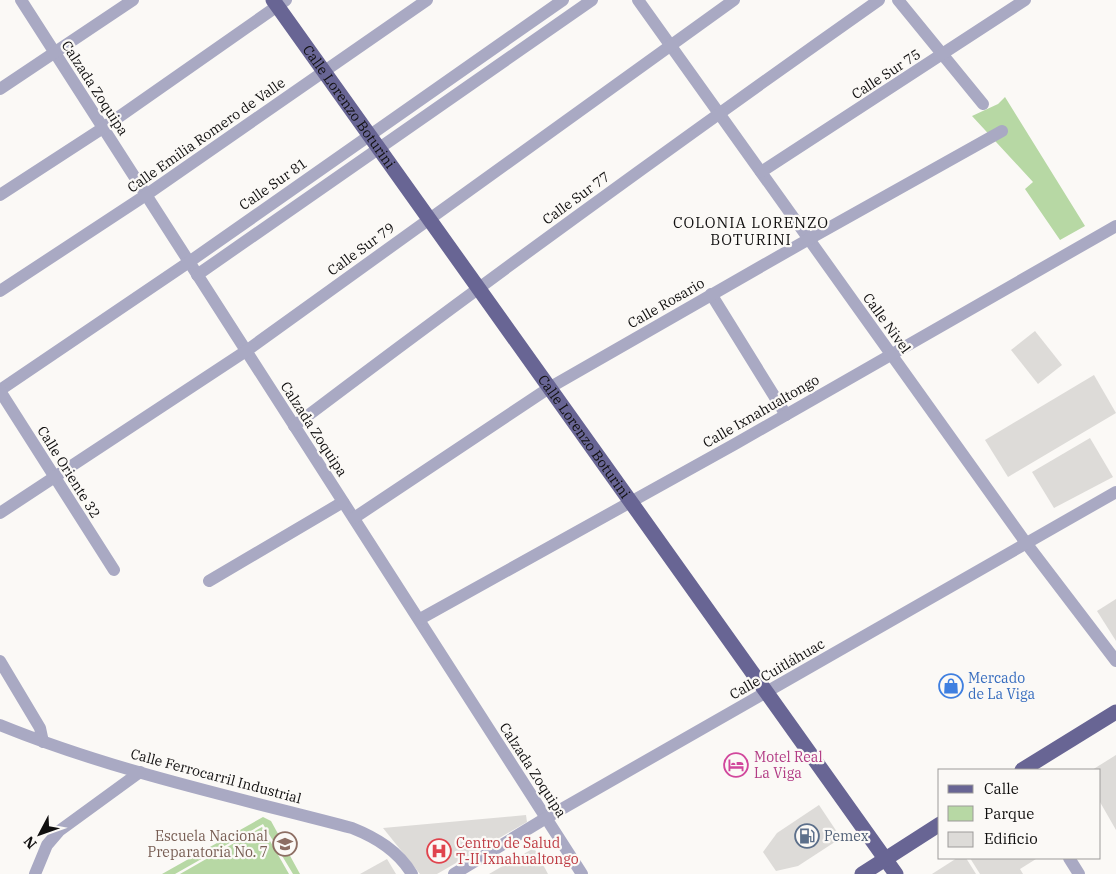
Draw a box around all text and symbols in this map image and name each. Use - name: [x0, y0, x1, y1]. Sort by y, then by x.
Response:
- street label: Calzada Zoquipa: [58, 37, 133, 139]
- street label: Calle Lorenzo Boturini: [299, 41, 399, 172]
- street label: Calle Sur 75: [848, 45, 924, 103]
- street label: Calle Emilia Romero de Valle: [124, 74, 288, 196]
- street label: Calle Sur 81: [236, 154, 310, 214]
- street label: Calle Sur 77: [539, 168, 613, 228]
- district label: COLONIA LORENZO BOTURINI: [673, 213, 829, 249]
- street label: Calle Sur 79: [324, 219, 398, 279]
- street label: Calle Rosario: [624, 274, 708, 332]
- street label: Calle Nivel: [859, 289, 915, 357]
- street label: Calle Ixnahualtongo: [700, 370, 823, 452]
- street label: Calle Lorenzo Boturini: [534, 371, 634, 502]
- street label: Calzada Zoquipa: [277, 378, 352, 480]
- street label: Calle Oriente 32: [33, 423, 105, 521]
- street label: Calle Cuitláhuac: [726, 634, 828, 704]
- place label: Mercado de La Viga: [968, 669, 1035, 703]
- shop icon: Mercado de La Viga: [938, 673, 964, 699]
- street label: Calzada Zoquipa: [496, 719, 571, 821]
- street label: Calle Ferrocarril Industrial: [129, 745, 303, 807]
- place label: Motel Real La Viga: [754, 748, 823, 782]
- hotel icon: Motel Real La Viga: [723, 752, 749, 778]
- legend: [938, 769, 1101, 859]
- text: Calle: [984, 779, 1019, 798]
- text: Parque: [984, 804, 1034, 823]
- north arrow: [15, 809, 65, 859]
- fuel station icon: Pemex: [794, 823, 820, 849]
- place label: Escuela Nacional Preparatoria No. 7: [148, 827, 268, 861]
- place label: Pemex: [824, 827, 869, 845]
- text: Edificio: [984, 829, 1038, 848]
- school or university icon: Escuela Nacional Preparatoria No. 7: [272, 831, 298, 857]
- text: N: [20, 832, 41, 853]
- place label: Centro de Salud T-II Ixnahualtongo: [456, 834, 579, 868]
- hospital icon: Centro de Salud T-II Ixnahualtongo: [426, 838, 452, 864]

